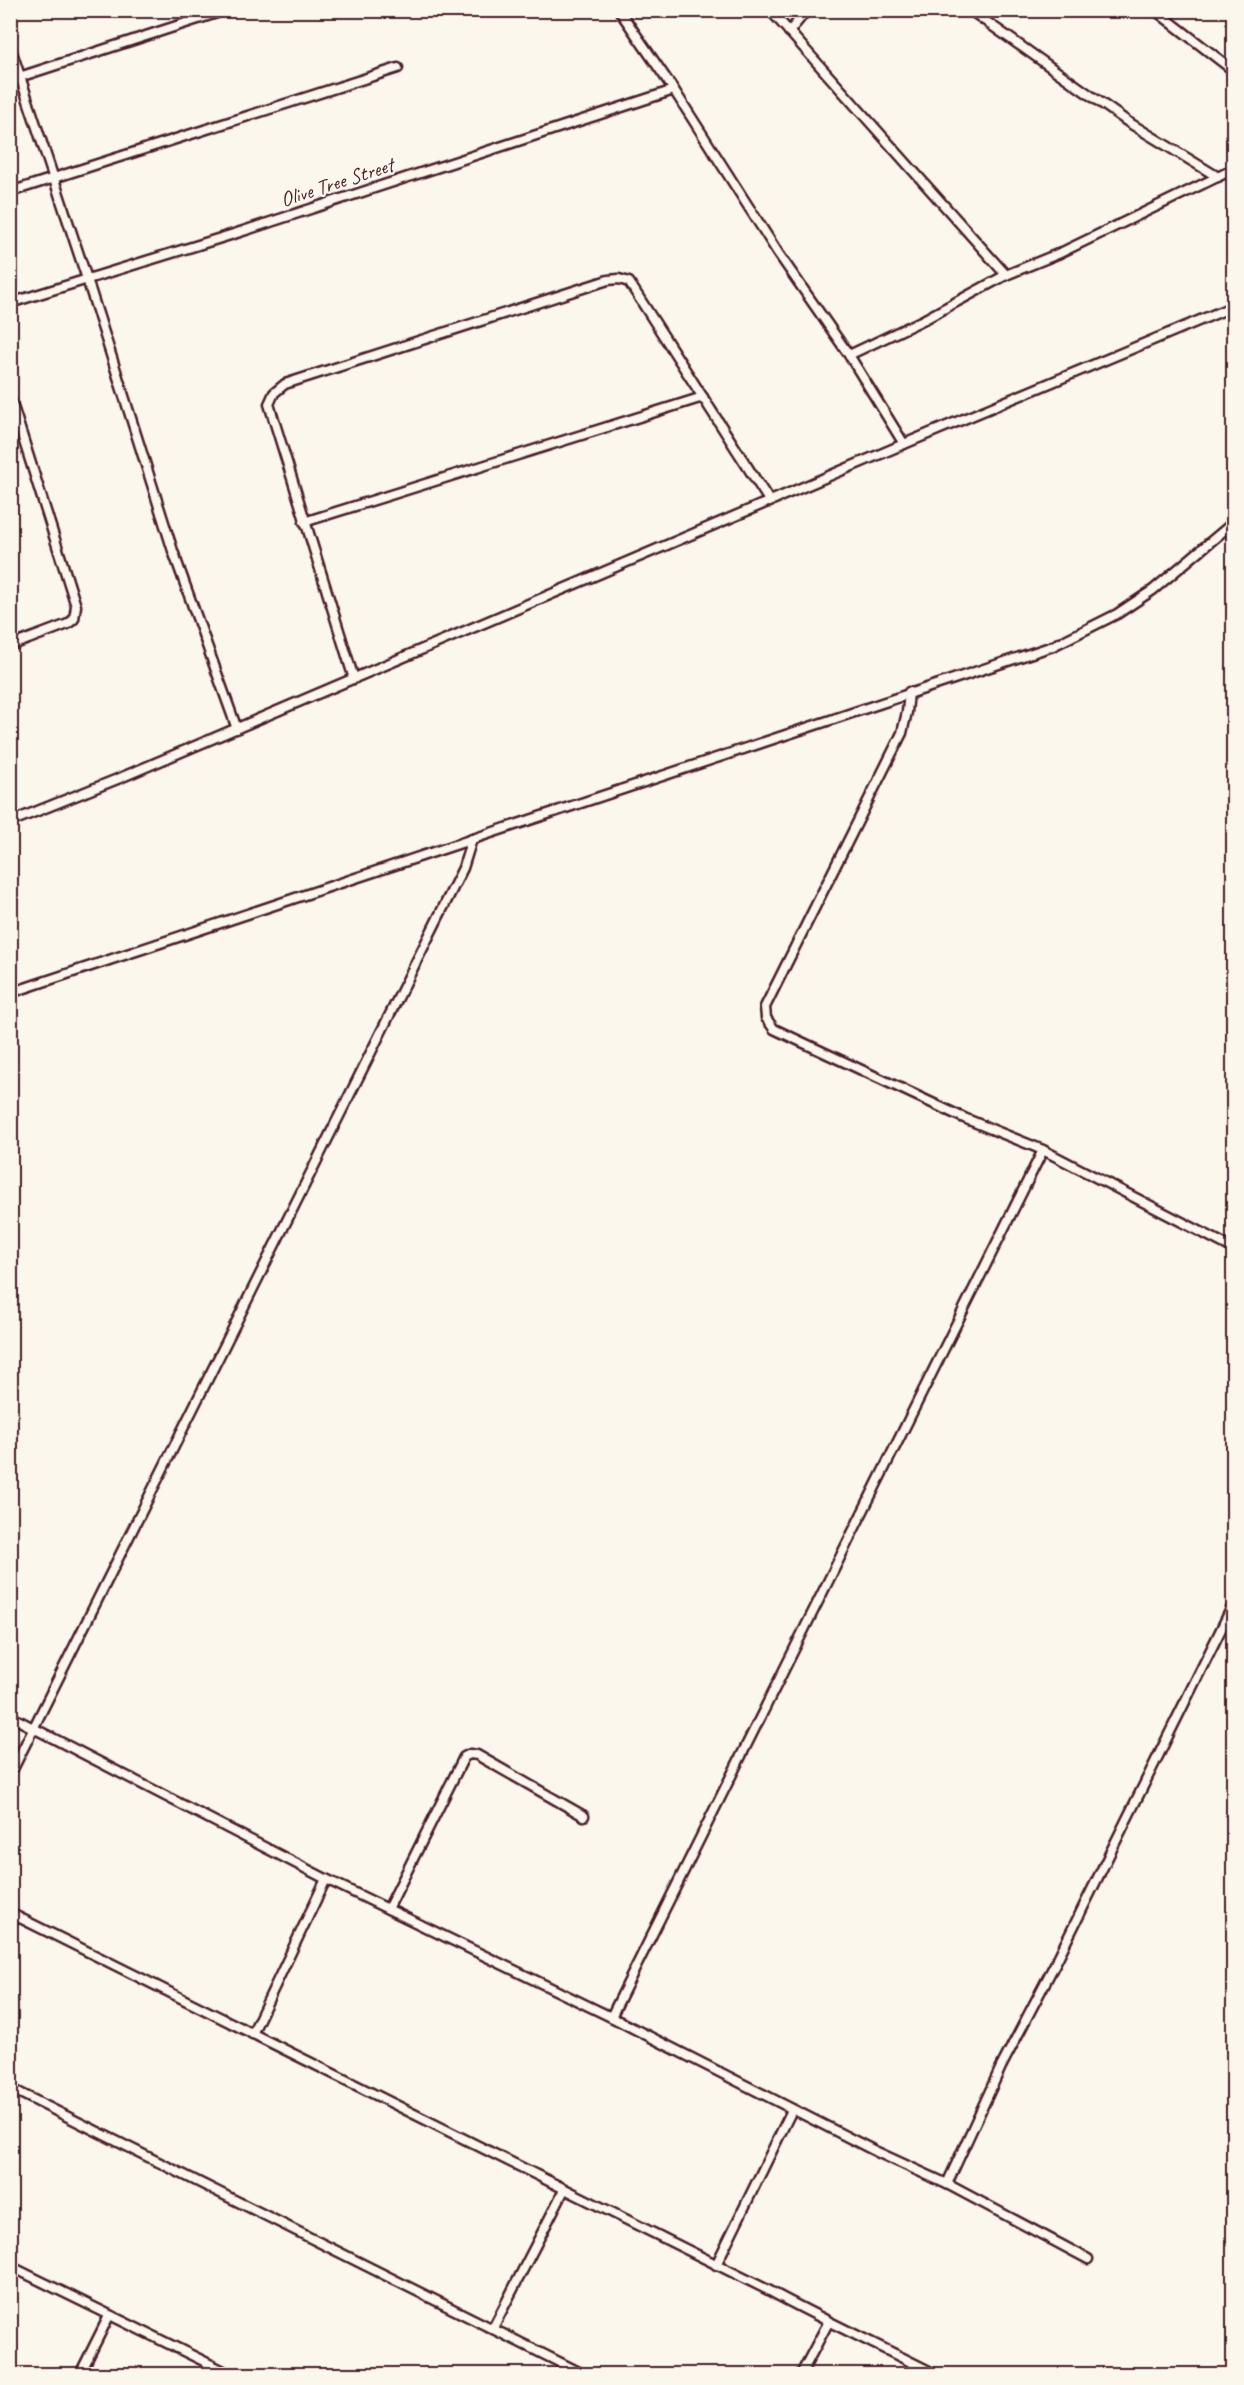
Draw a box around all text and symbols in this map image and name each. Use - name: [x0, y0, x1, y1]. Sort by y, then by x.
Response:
- street label: Olive Tree Street: [277, 151, 400, 212]

